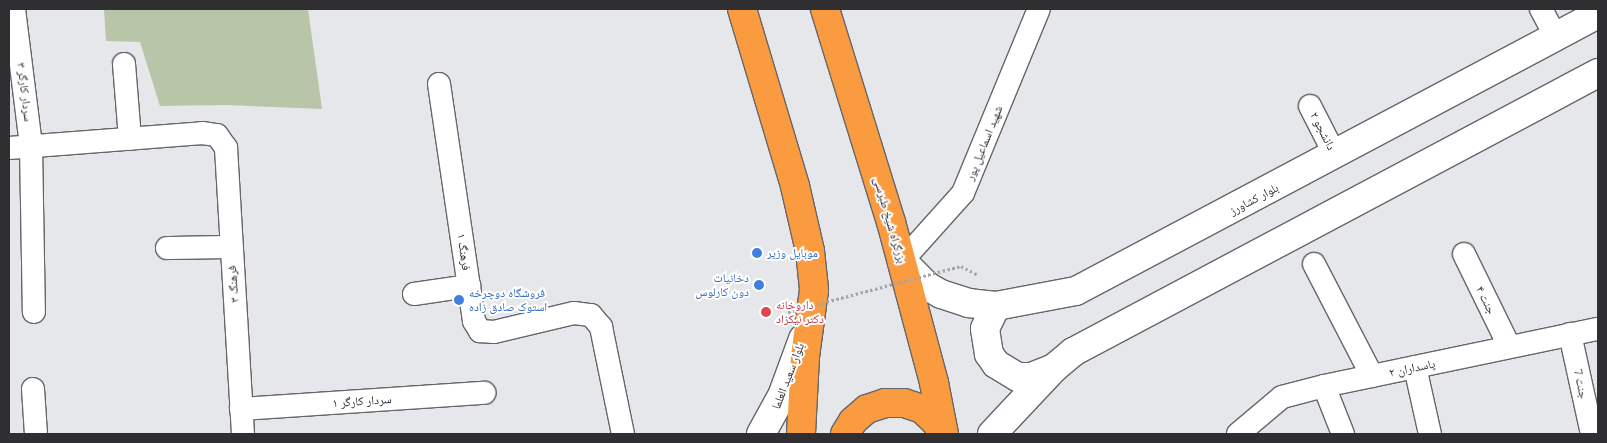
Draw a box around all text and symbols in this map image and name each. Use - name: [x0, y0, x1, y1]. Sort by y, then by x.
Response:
- street label: سردار کارگر ۳: [14, 62, 36, 122]
- street label: شهید اسماعیل پور: [962, 104, 1006, 182]
- street label: دانشجو ۲: [1307, 109, 1339, 153]
- street label: بزرگراه شیخ طبرسی: [871, 175, 909, 265]
- street label: بلوار کشاورز: [1227, 180, 1281, 218]
- street label: فرهنگ ۱: [454, 233, 474, 271]
- place label: موبایل وزیر: [767, 246, 818, 260]
- marker: موبایل وزیر: [751, 247, 763, 259]
- street label: فرهنگ ۳: [225, 265, 241, 303]
- place label: دخانیات دون کارلوس: [695, 271, 749, 299]
- marker: دخانیات دون کارلوس: [753, 279, 765, 291]
- street label: جنت ۴: [1473, 284, 1499, 316]
- place label: فروشگاه دوچرخه استوک صادق زاده: [469, 286, 547, 314]
- marker: فروشگاه دوچرخه استوک صادق زاده: [453, 294, 465, 306]
- place label: داروخانه دکتر نیکزاد: [776, 298, 824, 326]
- marker: داروخانه دکتر نیکزاد: [760, 306, 772, 318]
- street label: بلوار سعید العلما: [769, 341, 807, 411]
- street label: پاسداران ۲: [1388, 356, 1436, 380]
- street label: جنت 7: [1571, 368, 1591, 400]
- street label: سردار کارگر ۱: [332, 392, 392, 410]

